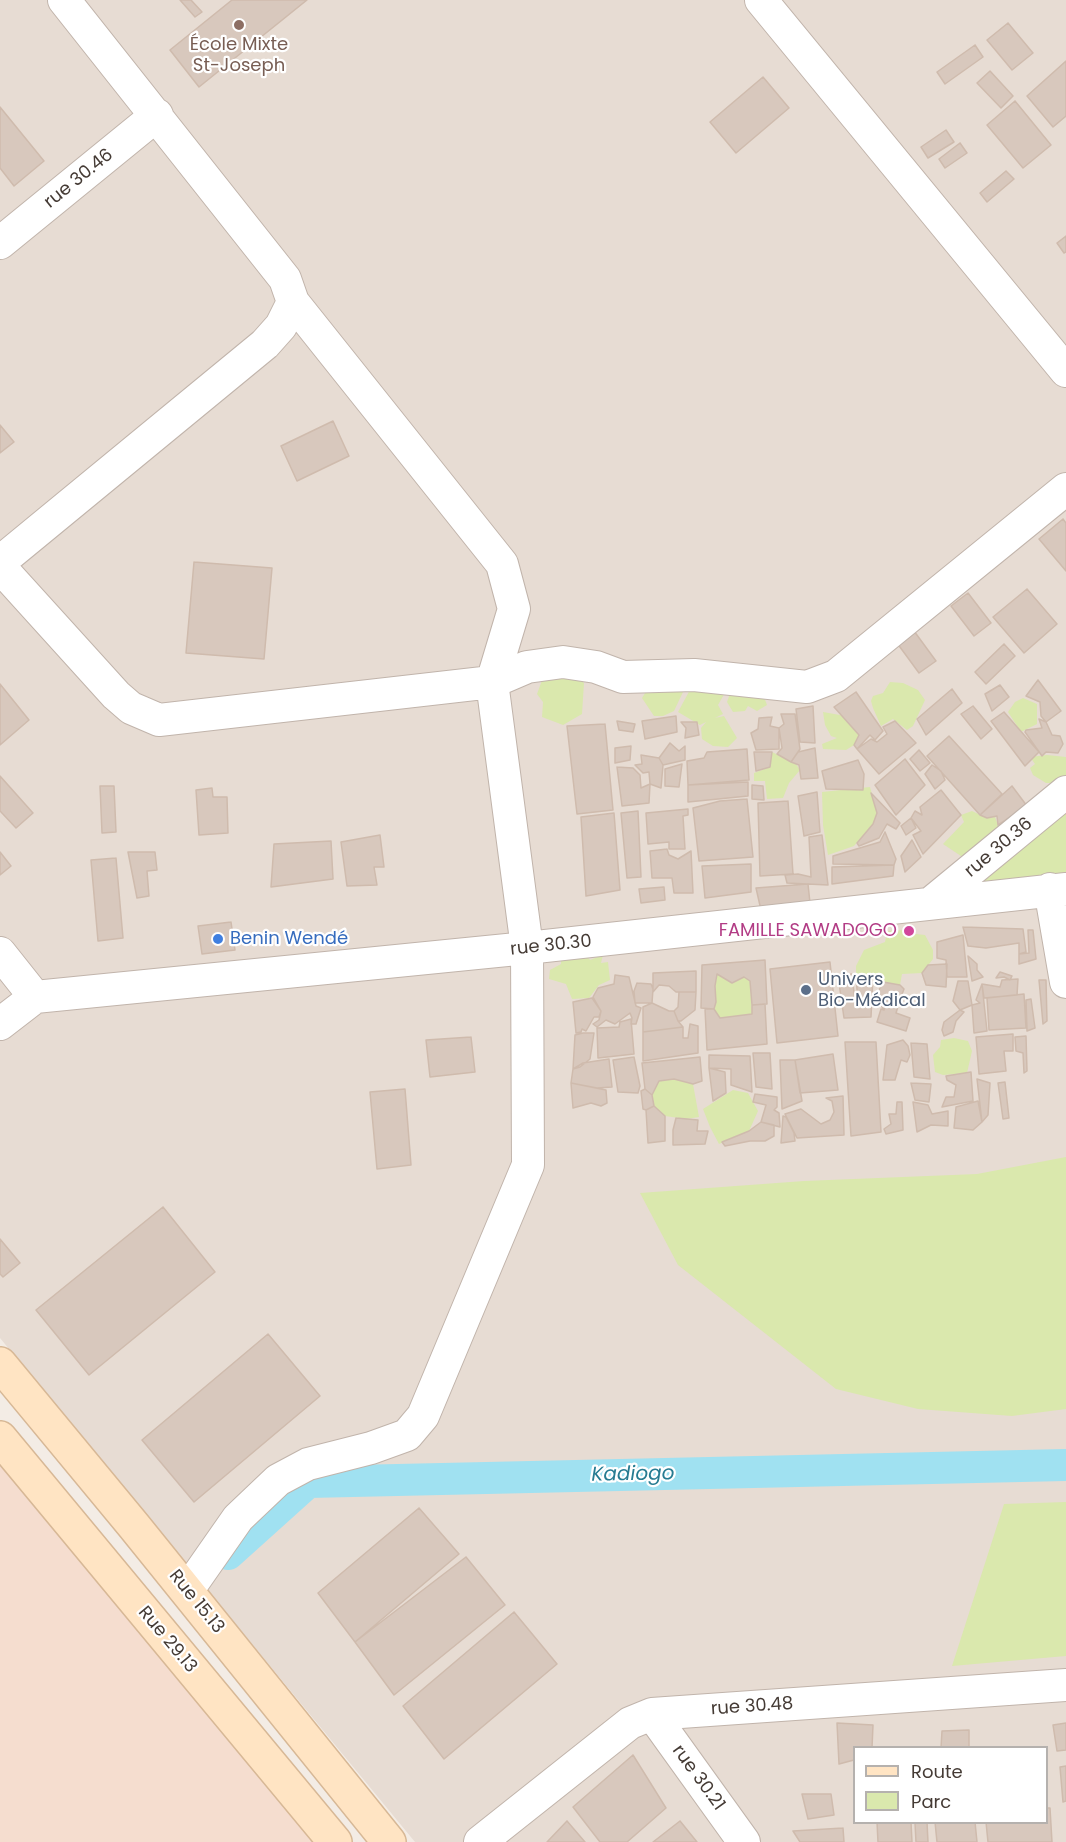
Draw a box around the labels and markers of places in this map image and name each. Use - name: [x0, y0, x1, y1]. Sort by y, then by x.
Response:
- marker: École Mixte St-Joseph: [232, 18, 246, 32]
- place label: École Mixte St-Joseph: [190, 34, 288, 76]
- place label: FAMILLE SAWADOGO: [719, 920, 897, 942]
- marker: FAMILLE SAWADOGO: [902, 924, 916, 938]
- place label: Benin Wendé: [230, 928, 348, 950]
- marker: Benin Wendé: [211, 932, 225, 946]
- place label: Univers Bio-Médical: [818, 969, 926, 1012]
- marker: Univers Bio-Médical: [799, 983, 813, 997]

